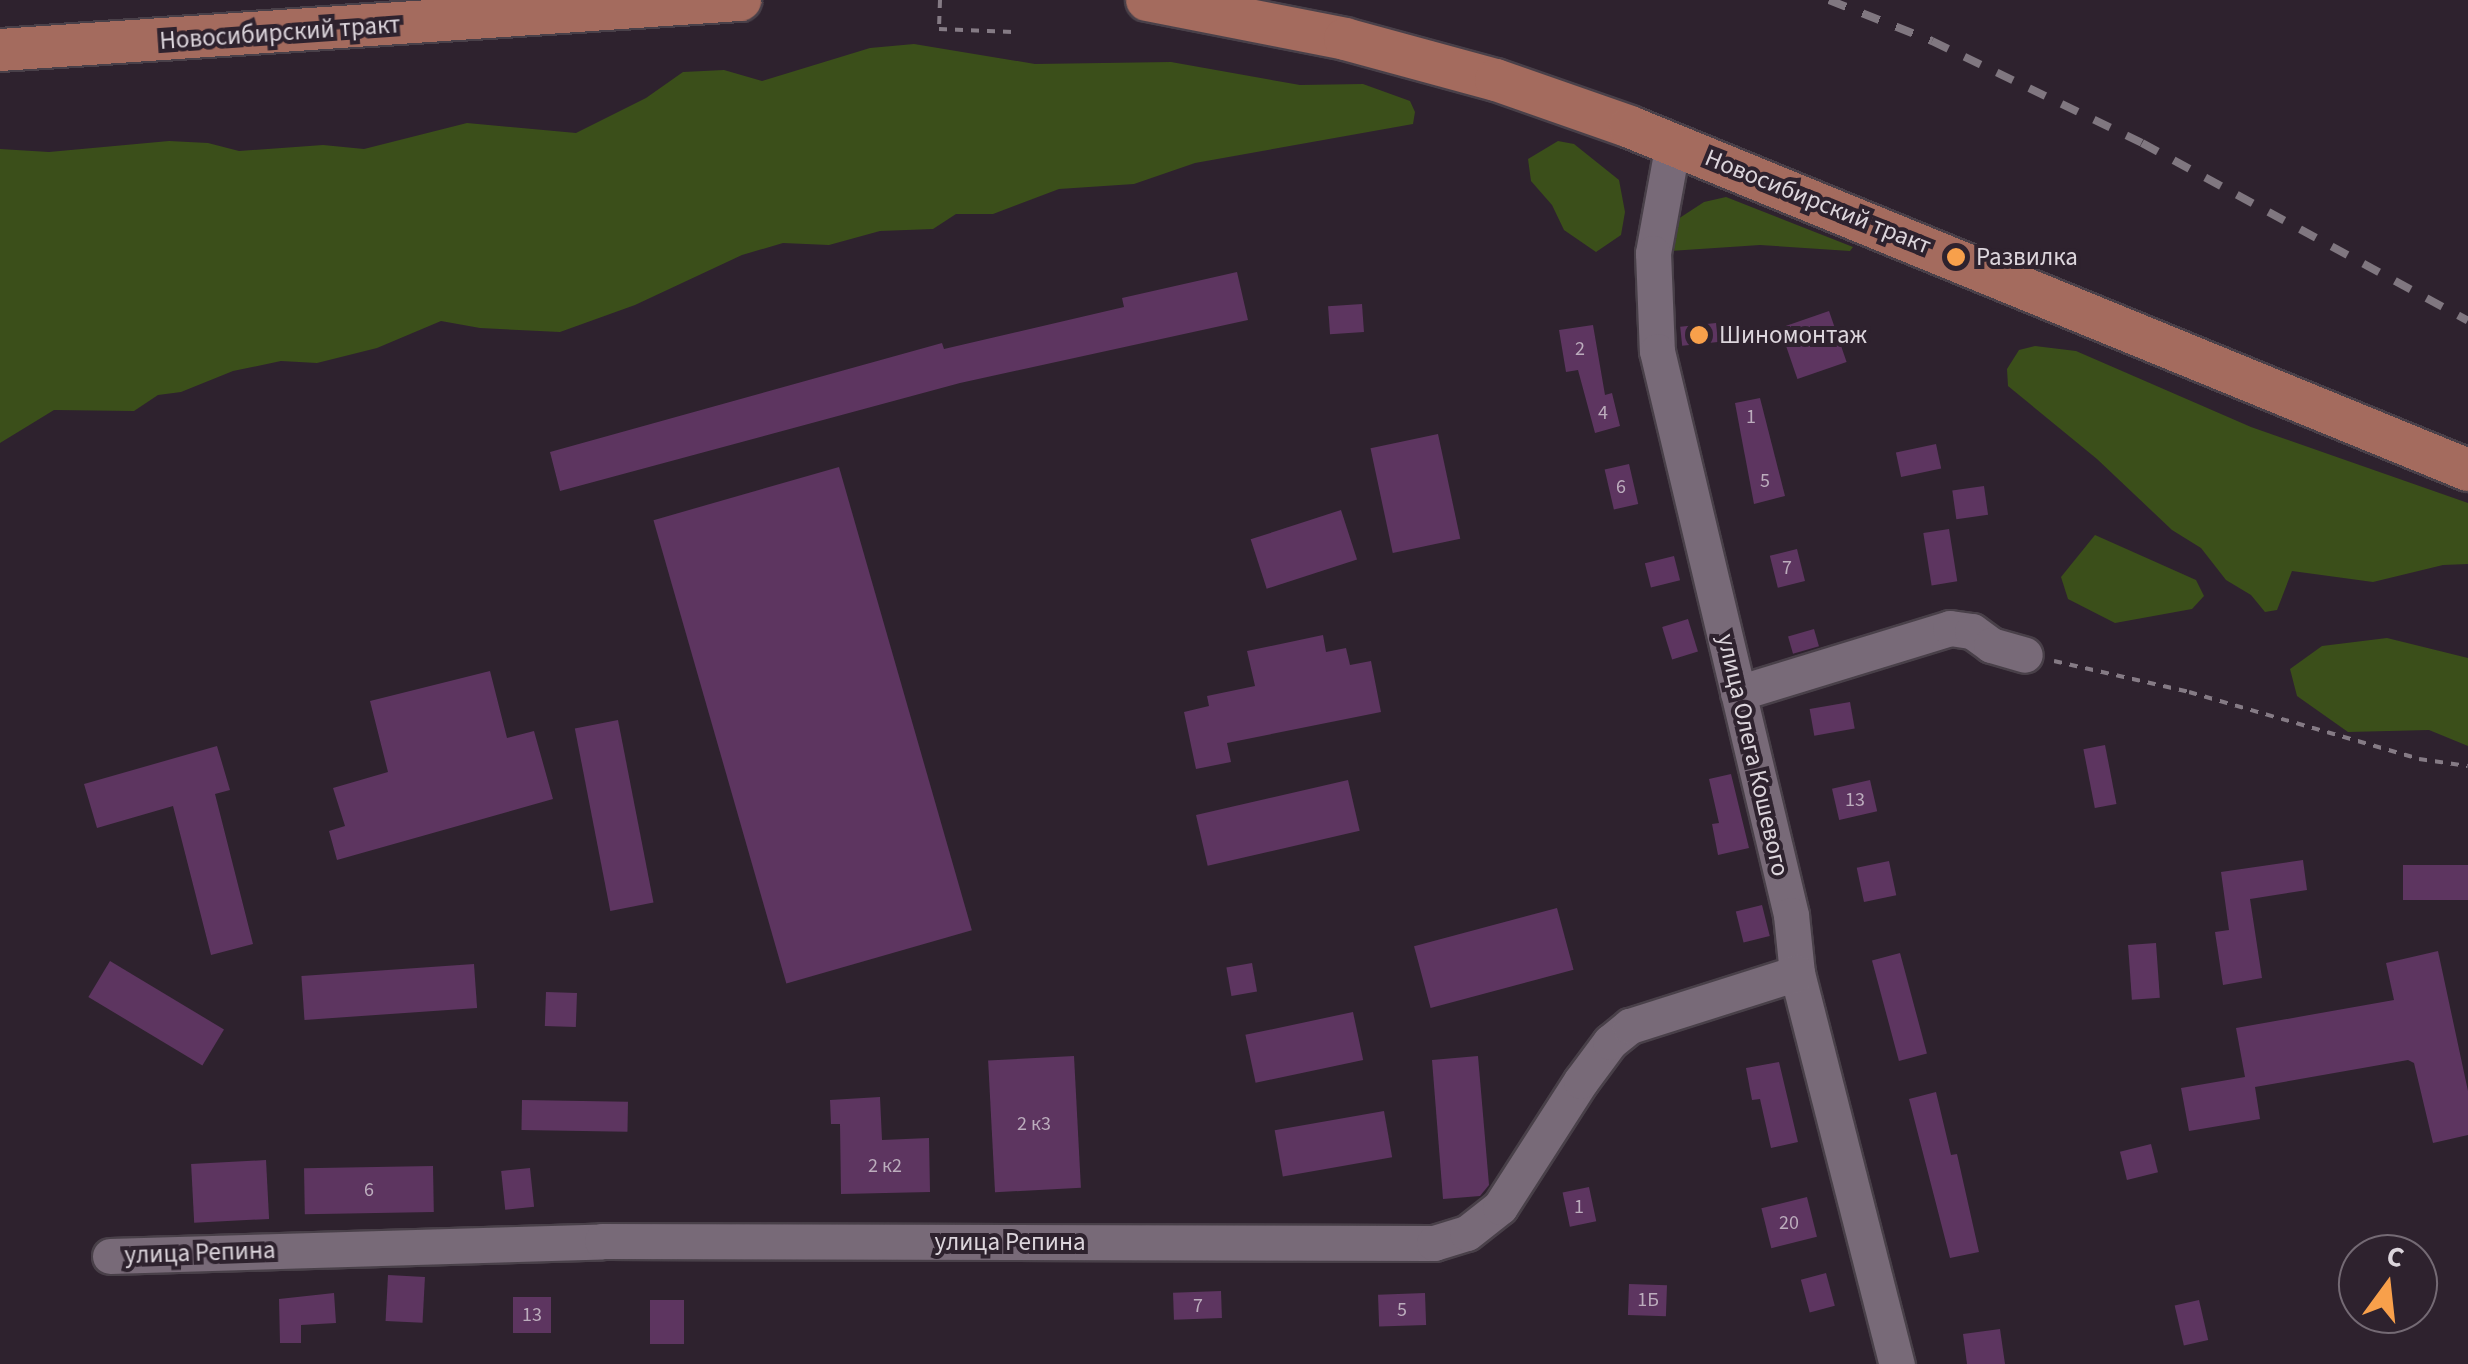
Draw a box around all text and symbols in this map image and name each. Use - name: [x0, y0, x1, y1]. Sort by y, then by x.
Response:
- street label: Новосибирский тракт: [159, 10, 401, 56]
- street label: Новосибирский тракт: [1701, 143, 1935, 261]
- place label: Развилка: [1976, 242, 2078, 272]
- marker: Развилка: [1945, 246, 1967, 268]
- place label: Шиномонтаж: [1719, 320, 1867, 350]
- marker: Шиномонтаж: [1688, 324, 1710, 346]
- house number: 2: [1575, 337, 1585, 361]
- house number: 4: [1598, 401, 1608, 425]
- house number: 1: [1746, 405, 1756, 429]
- house number: 5: [1760, 469, 1770, 493]
- house number: 6: [1616, 475, 1626, 499]
- house number: 7: [1782, 556, 1792, 580]
- street label: улица Олега Кошевого: [1711, 631, 1795, 879]
- house number: 13: [1845, 788, 1865, 812]
- house number: 2 к3: [1017, 1112, 1051, 1136]
- house number: 2 к2: [868, 1154, 902, 1178]
- house number: 6: [364, 1178, 374, 1202]
- house number: 1: [1574, 1195, 1584, 1219]
- house number: 20: [1779, 1211, 1799, 1235]
- street label: улица Репина: [934, 1227, 1086, 1257]
- north arrow: [2338, 1234, 2438, 1334]
- street label: улица Репина: [124, 1235, 276, 1271]
- text: С: [2382, 1236, 2408, 1278]
- house number: 1Б: [1637, 1288, 1659, 1312]
- house number: 7: [1193, 1294, 1203, 1318]
- house number: 5: [1397, 1298, 1407, 1322]
- house number: 13: [522, 1303, 542, 1327]

